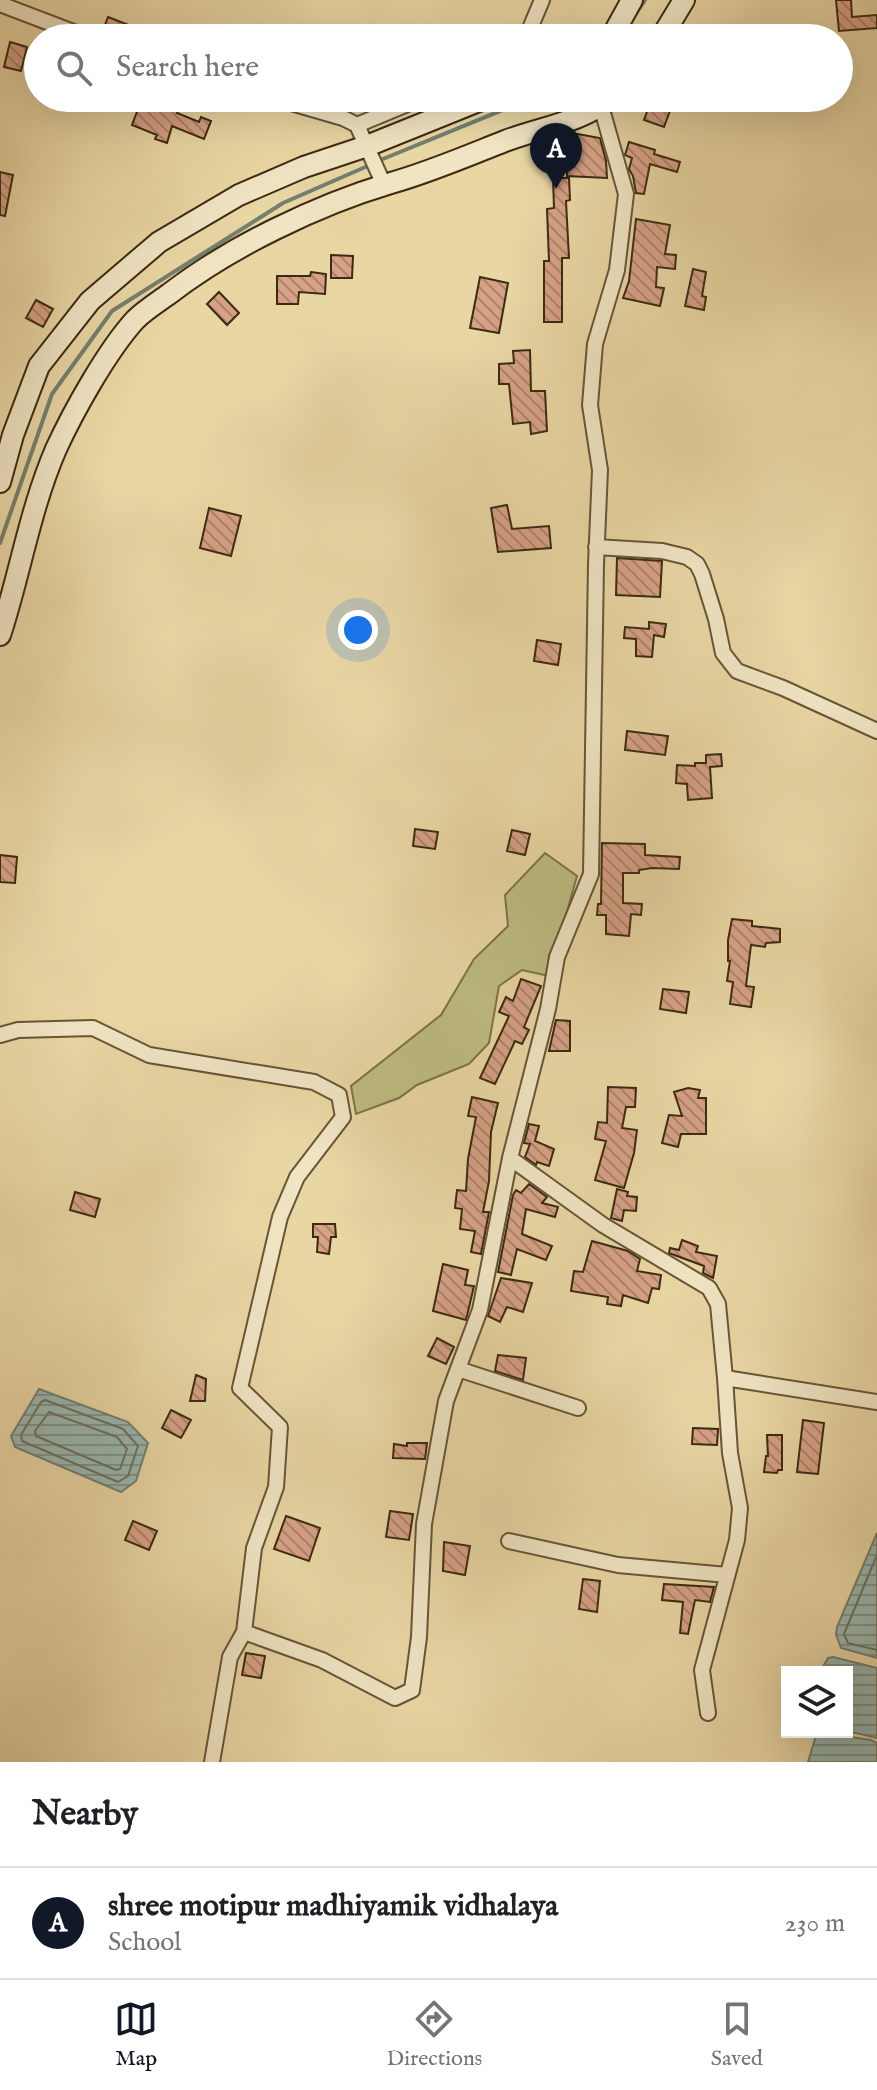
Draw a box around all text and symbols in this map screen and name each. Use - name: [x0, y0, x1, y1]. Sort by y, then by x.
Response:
- search box: [24, 24, 853, 112]
- icon: search: [52, 46, 96, 90]
- text: Search here: [116, 49, 259, 87]
- pin: A: [530, 123, 582, 189]
- your location: [338, 610, 378, 650]
- map controls: [781, 1666, 853, 1738]
- button: layers: [781, 1666, 853, 1738]
- text: Nearby: [32, 1793, 138, 1836]
- text: shree motipur madhiyamik vidhalaya: [108, 1888, 558, 1926]
- text: A: [49, 1907, 67, 1940]
- text: 230 m: [785, 1907, 845, 1940]
- text: School: [108, 1926, 181, 1959]
- tab: Map: [114, 1997, 158, 2073]
- tab: Directions: [387, 1997, 482, 2073]
- tab: Saved: [711, 1997, 763, 2073]

